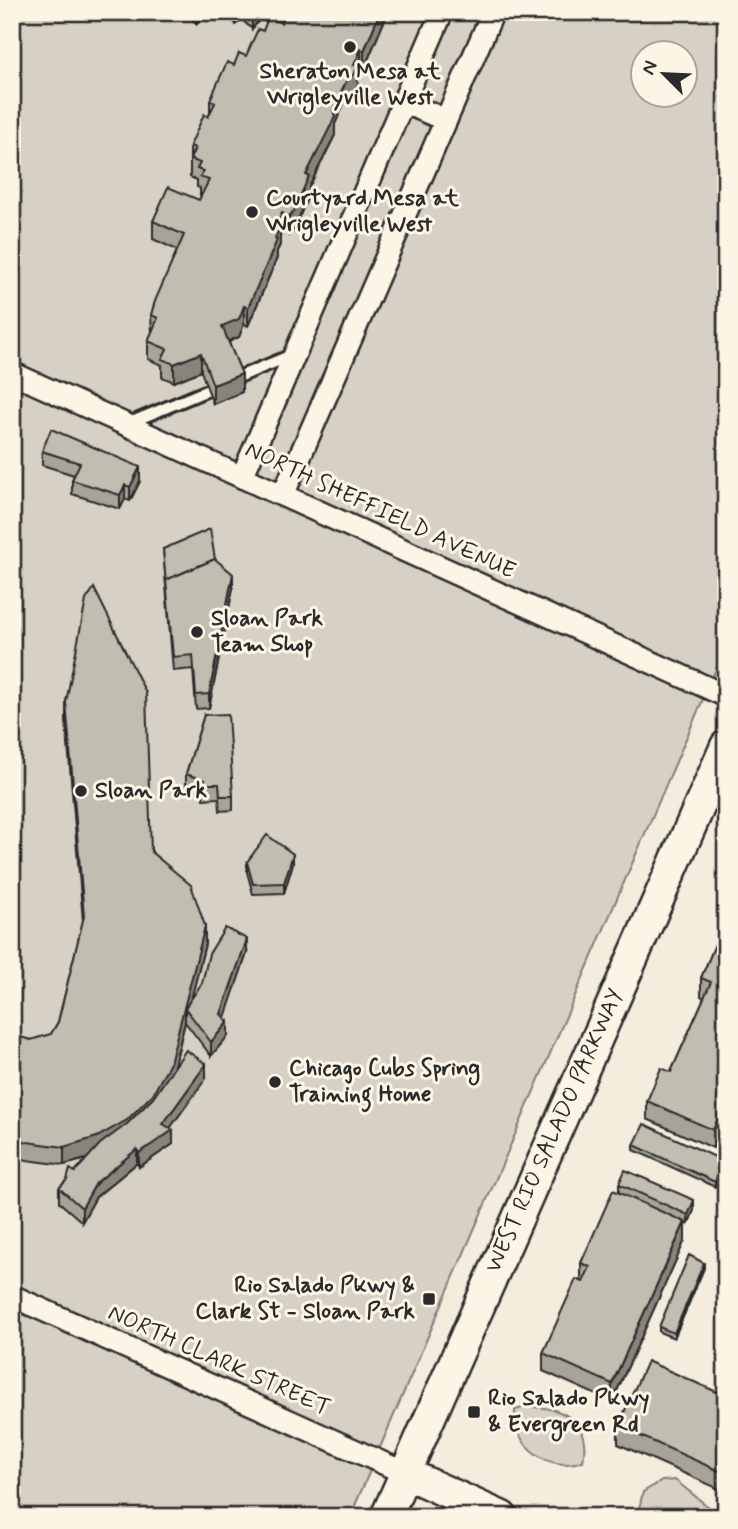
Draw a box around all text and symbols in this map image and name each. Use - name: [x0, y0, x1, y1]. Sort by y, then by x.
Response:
- north arrow: [630, 38, 700, 108]
- marker: Sheraton Mesa at Wrigleyville West: [342, 39, 358, 55]
- place label: Sheraton Mesa at Wrigleyville West: [260, 57, 441, 115]
- text: N: [636, 57, 664, 79]
- place label: Courtyard Mesa at Wrigleyville West: [265, 184, 459, 242]
- marker: Courtyard Mesa at Wrigleyville West: [244, 204, 260, 220]
- street label: NORTH SHEFFIELD AVENUE: [240, 435, 520, 587]
- place label: Sloan Park Team Shop: [211, 604, 324, 660]
- marker: Sloan Park Team Shop: [189, 624, 205, 640]
- place label: Sloan Park: [95, 776, 208, 806]
- marker: Sloan Park: [73, 783, 89, 799]
- street label: WEST RIO SALADO PARKWAY: [479, 984, 631, 1278]
- place label: Chicago Cubs Spring Training Home: [289, 1054, 480, 1113]
- marker: Chicago Cubs Spring Training Home: [267, 1074, 283, 1090]
- place label: Rio Salado Pkwy & Clark St - Sloan Park: [195, 1271, 416, 1327]
- marker: Rio Salado Pkwy & Clark St - Sloan Park: [421, 1291, 437, 1307]
- street label: NORTH CLARK STREET: [103, 1298, 335, 1424]
- place label: Rio Salado Pkwy & Evergreen Rd: [488, 1384, 650, 1442]
- marker: Rio Salado Pkwy & Evergreen Rd: [466, 1404, 482, 1420]

